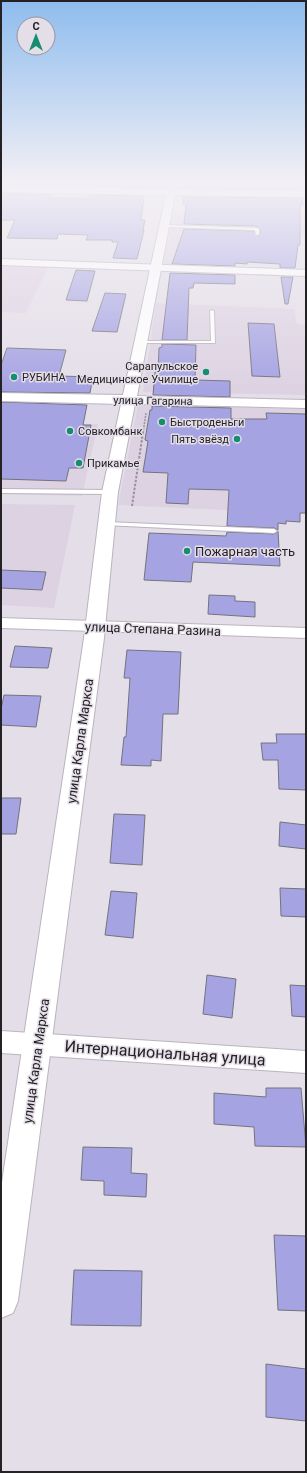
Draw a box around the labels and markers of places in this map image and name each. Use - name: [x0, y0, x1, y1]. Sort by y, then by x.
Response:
- place label: Сарапульское Медицинское Училище: [77, 360, 198, 386]
- marker: Сарапульское Медицинское Училище: [201, 367, 211, 377]
- place label: РУБИНА: [22, 371, 67, 384]
- marker: РУБИНА: [9, 372, 19, 382]
- place label: Быстроденьги: [170, 416, 244, 429]
- marker: Быстроденьги: [157, 417, 167, 427]
- place label: Совкомбанк: [78, 425, 142, 438]
- marker: Совкомбанк: [65, 426, 75, 436]
- place label: Пять звёзд: [171, 433, 229, 446]
- marker: Пять звёзд: [232, 434, 242, 444]
- place label: Прикамье: [87, 457, 139, 470]
- marker: Прикамье: [74, 458, 84, 468]
- place label: Пожарная часть: [195, 544, 295, 559]
- marker: Пожарная часть: [182, 546, 192, 556]

